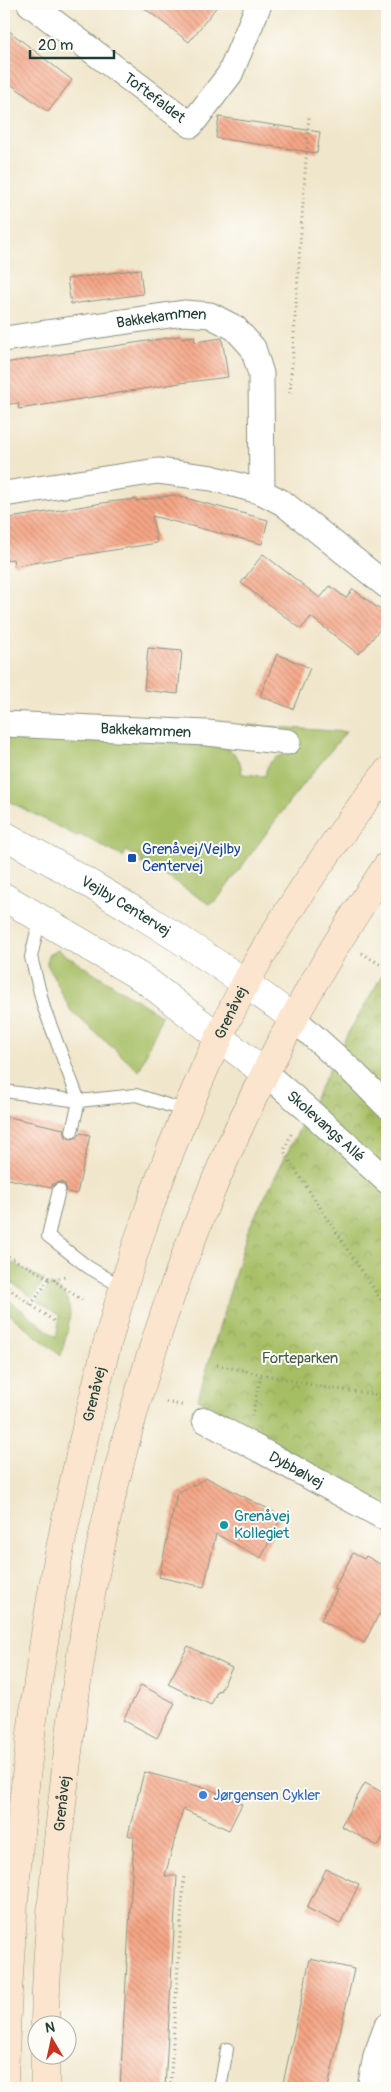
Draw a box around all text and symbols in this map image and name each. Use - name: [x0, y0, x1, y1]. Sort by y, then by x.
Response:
- scale bar: [30, 28, 114, 60]
- text: 20 m: [38, 36, 73, 55]
- street label: Toftefaldet: [120, 69, 190, 128]
- street label: Bakkekammen: [115, 304, 207, 333]
- street label: Bakkekammen: [100, 719, 192, 742]
- place label: Grenåvej/Vejlby Centervej: [142, 840, 241, 876]
- marker: Grenåvej/Vejlby Centervej: [126, 852, 138, 864]
- street label: Vejlby Centervej: [77, 872, 174, 941]
- street label: Grenåvej: [211, 983, 252, 1042]
- street label: Skolevangs Allé: [283, 1087, 369, 1166]
- park label: Forteparken: [262, 1349, 338, 1368]
- street label: Grenåvej: [79, 1365, 111, 1424]
- street label: Dybbølvej: [265, 1447, 327, 1493]
- place label: Grenåvej Kollegiet: [234, 1507, 290, 1543]
- marker: Grenåvej Kollegiet: [218, 1519, 230, 1531]
- street label: Grenåvej: [50, 1775, 75, 1833]
- place label: Jørgensen Cykler: [213, 1786, 321, 1805]
- marker: Jørgensen Cykler: [197, 1789, 209, 1801]
- north arrow: [28, 2014, 78, 2064]
- text: N: [44, 2019, 56, 2037]

